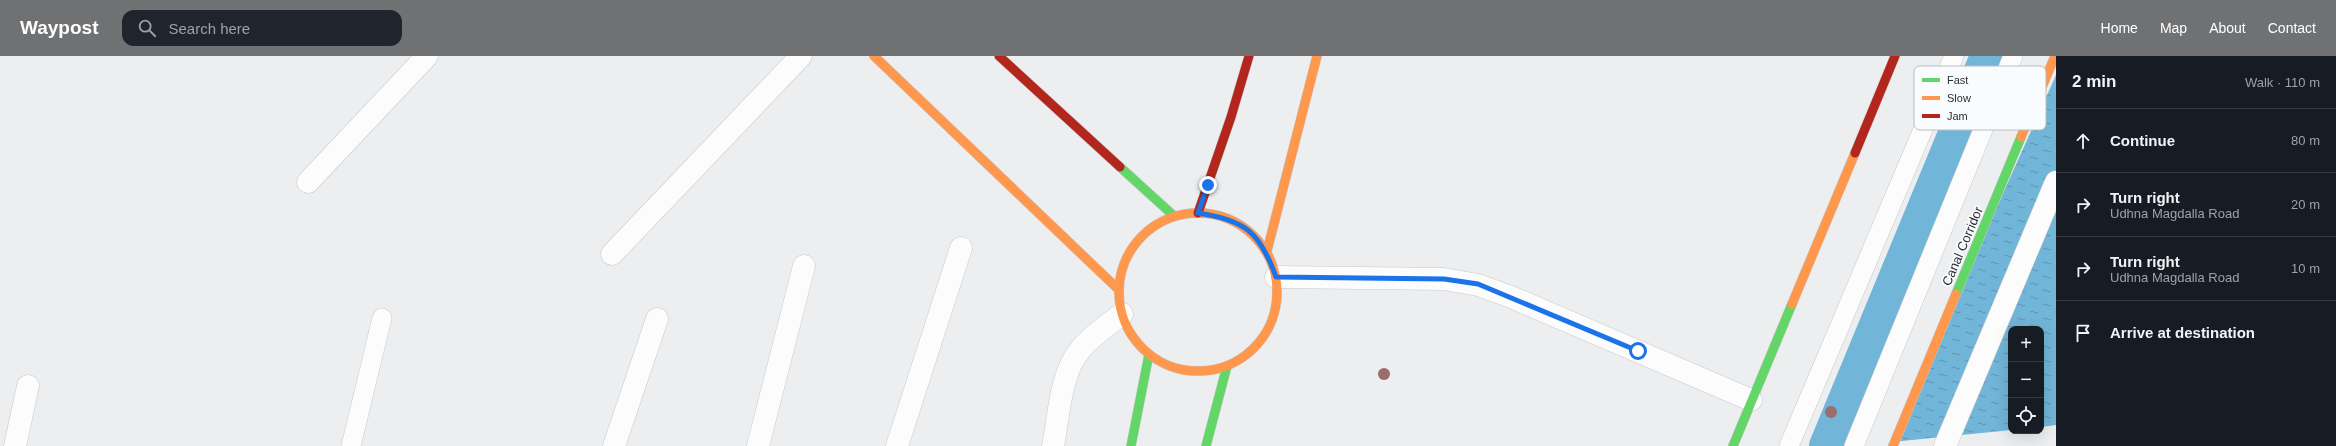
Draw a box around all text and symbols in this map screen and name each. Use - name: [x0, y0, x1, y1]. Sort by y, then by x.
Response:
- search box: [122, 10, 402, 46]
- text: Waypost: [20, 17, 98, 38]
- icon: search: [136, 17, 158, 39]
- text: Search here: [168, 20, 250, 37]
- text: Home: [2101, 20, 2138, 36]
- text: Map: [2160, 20, 2187, 36]
- text: About: [2209, 20, 2246, 36]
- text: Contact: [2268, 20, 2316, 36]
- legend: [1914, 66, 2046, 130]
- text: 2 min: [2072, 72, 2116, 91]
- text: Fast: [1947, 74, 1968, 86]
- text: Walk · 110 m: [2245, 75, 2320, 90]
- text: Slow: [1947, 92, 1971, 104]
- text: Jam: [1947, 110, 1968, 122]
- icon: ahead: [2072, 130, 2094, 152]
- text: Continue: [2110, 132, 2175, 149]
- text: 80 m: [2291, 133, 2320, 148]
- route end: [1199, 176, 1217, 194]
- text: Turn right: [2110, 189, 2180, 206]
- icon: right: [2072, 194, 2094, 216]
- text: 20 m: [2291, 197, 2320, 212]
- street label: Canal Corridor: [1939, 204, 1986, 288]
- text: Udhna Magdalla Road: [2110, 206, 2239, 221]
- text: Turn right: [2110, 253, 2180, 270]
- icon: right: [2072, 258, 2094, 280]
- text: 10 m: [2291, 261, 2320, 276]
- text: Udhna Magdalla Road: [2110, 270, 2239, 285]
- icon: arrive: [2072, 322, 2094, 344]
- text: Arrive at destination: [2110, 324, 2255, 341]
- map controls: [2008, 326, 2044, 434]
- button: +: [2008, 326, 2044, 362]
- route start: [1629, 342, 1647, 360]
- button: −: [2008, 362, 2044, 398]
- button: locate: [2008, 398, 2044, 434]

